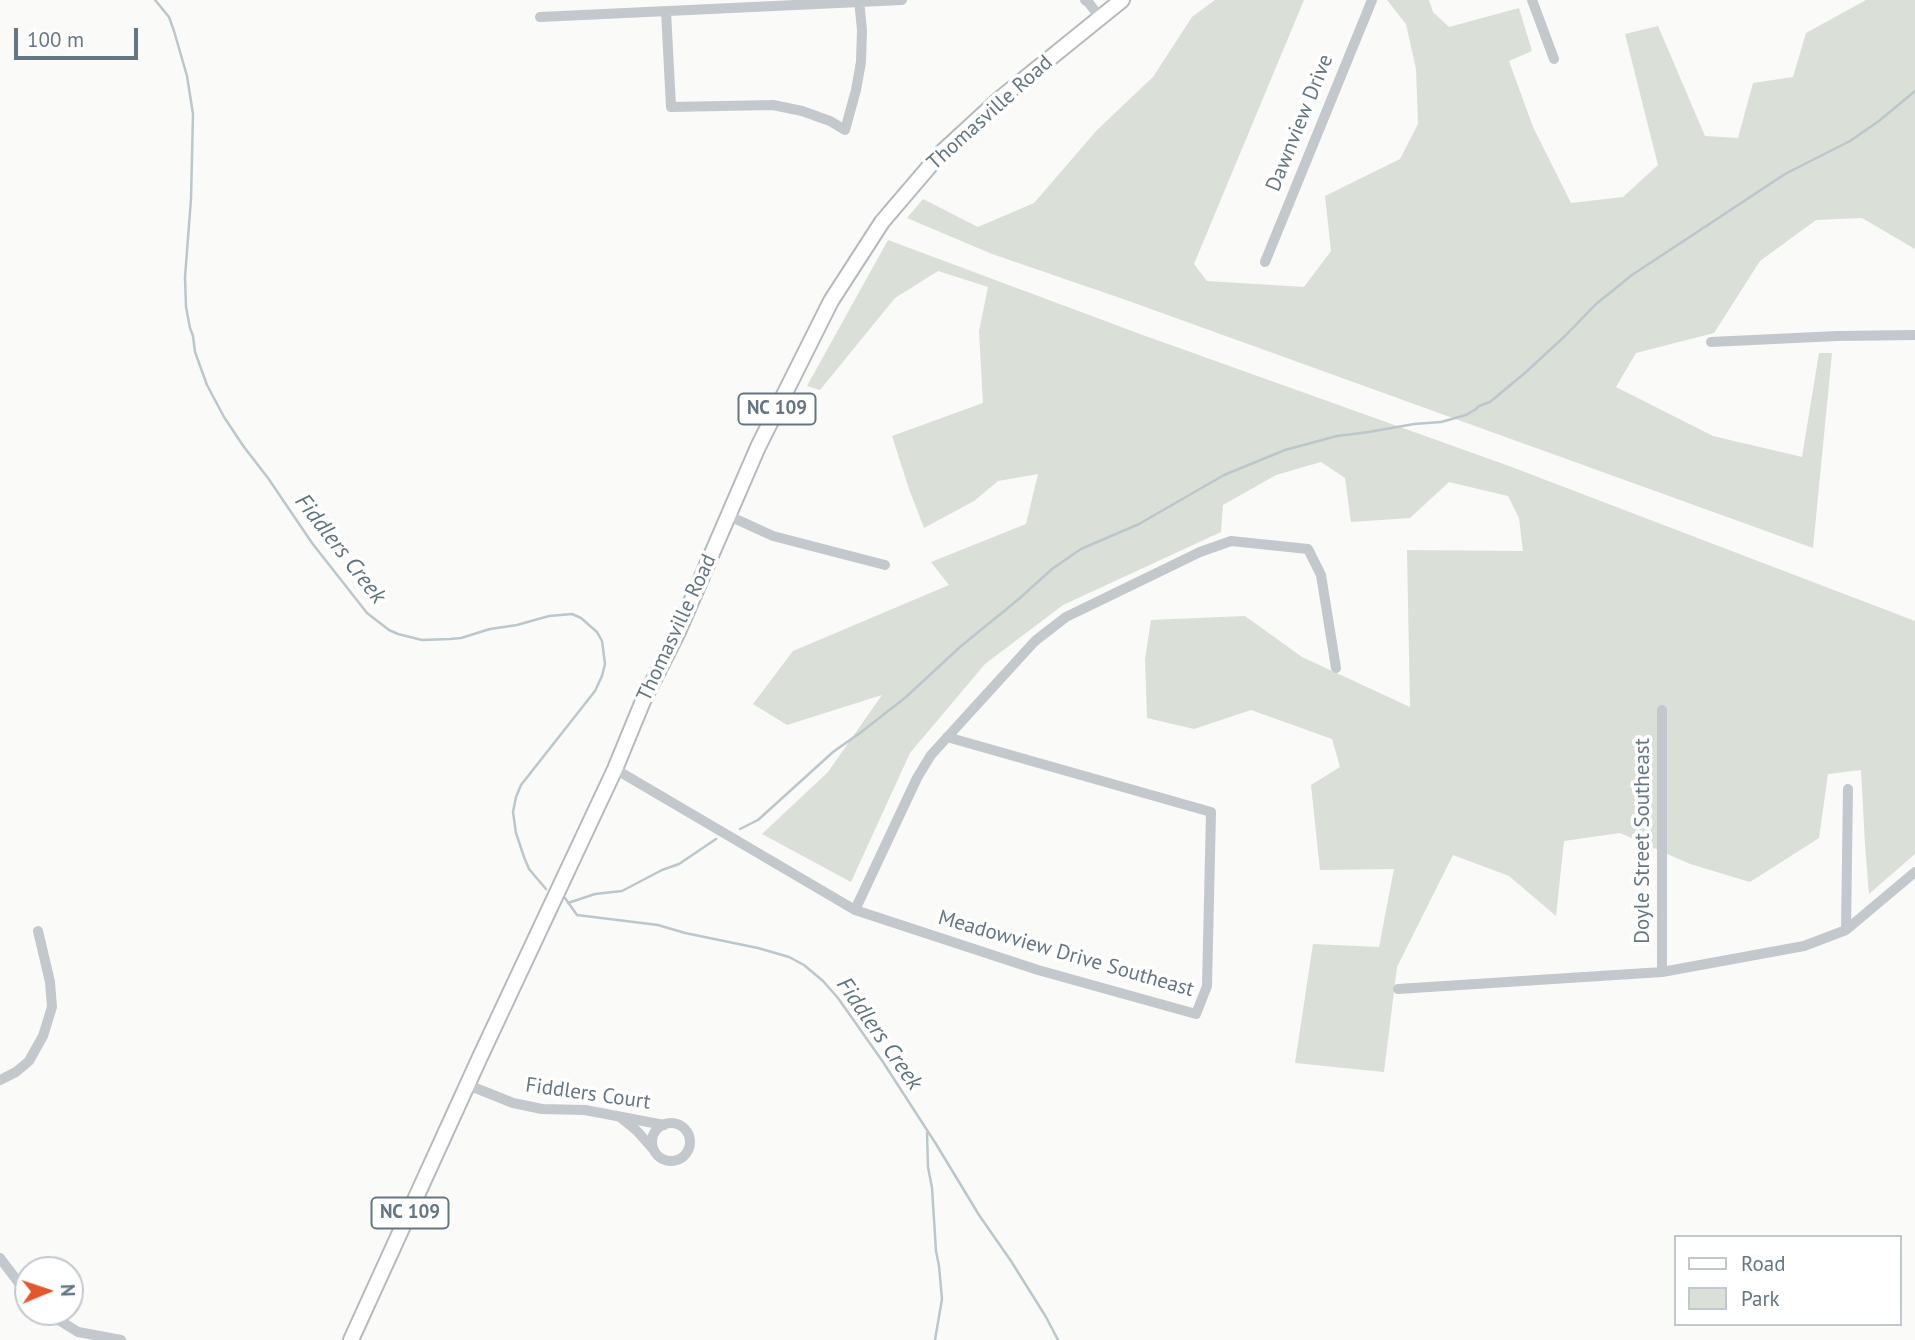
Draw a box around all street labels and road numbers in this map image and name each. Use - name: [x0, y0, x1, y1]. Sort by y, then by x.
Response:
- street label: Thomasville Road: [922, 50, 1058, 176]
- street label: Dawnview Drive: [1261, 51, 1339, 195]
- road number: NC 109: [738, 394, 816, 424]
- street label: Thomasville Road: [632, 550, 722, 706]
- street label: Doyle Street Southeast: [1630, 738, 1656, 944]
- street label: Meadowview Drive Southeast: [935, 905, 1197, 1003]
- street label: Fiddlers Court: [524, 1073, 652, 1115]
- road number: NC 109: [372, 1198, 448, 1228]

